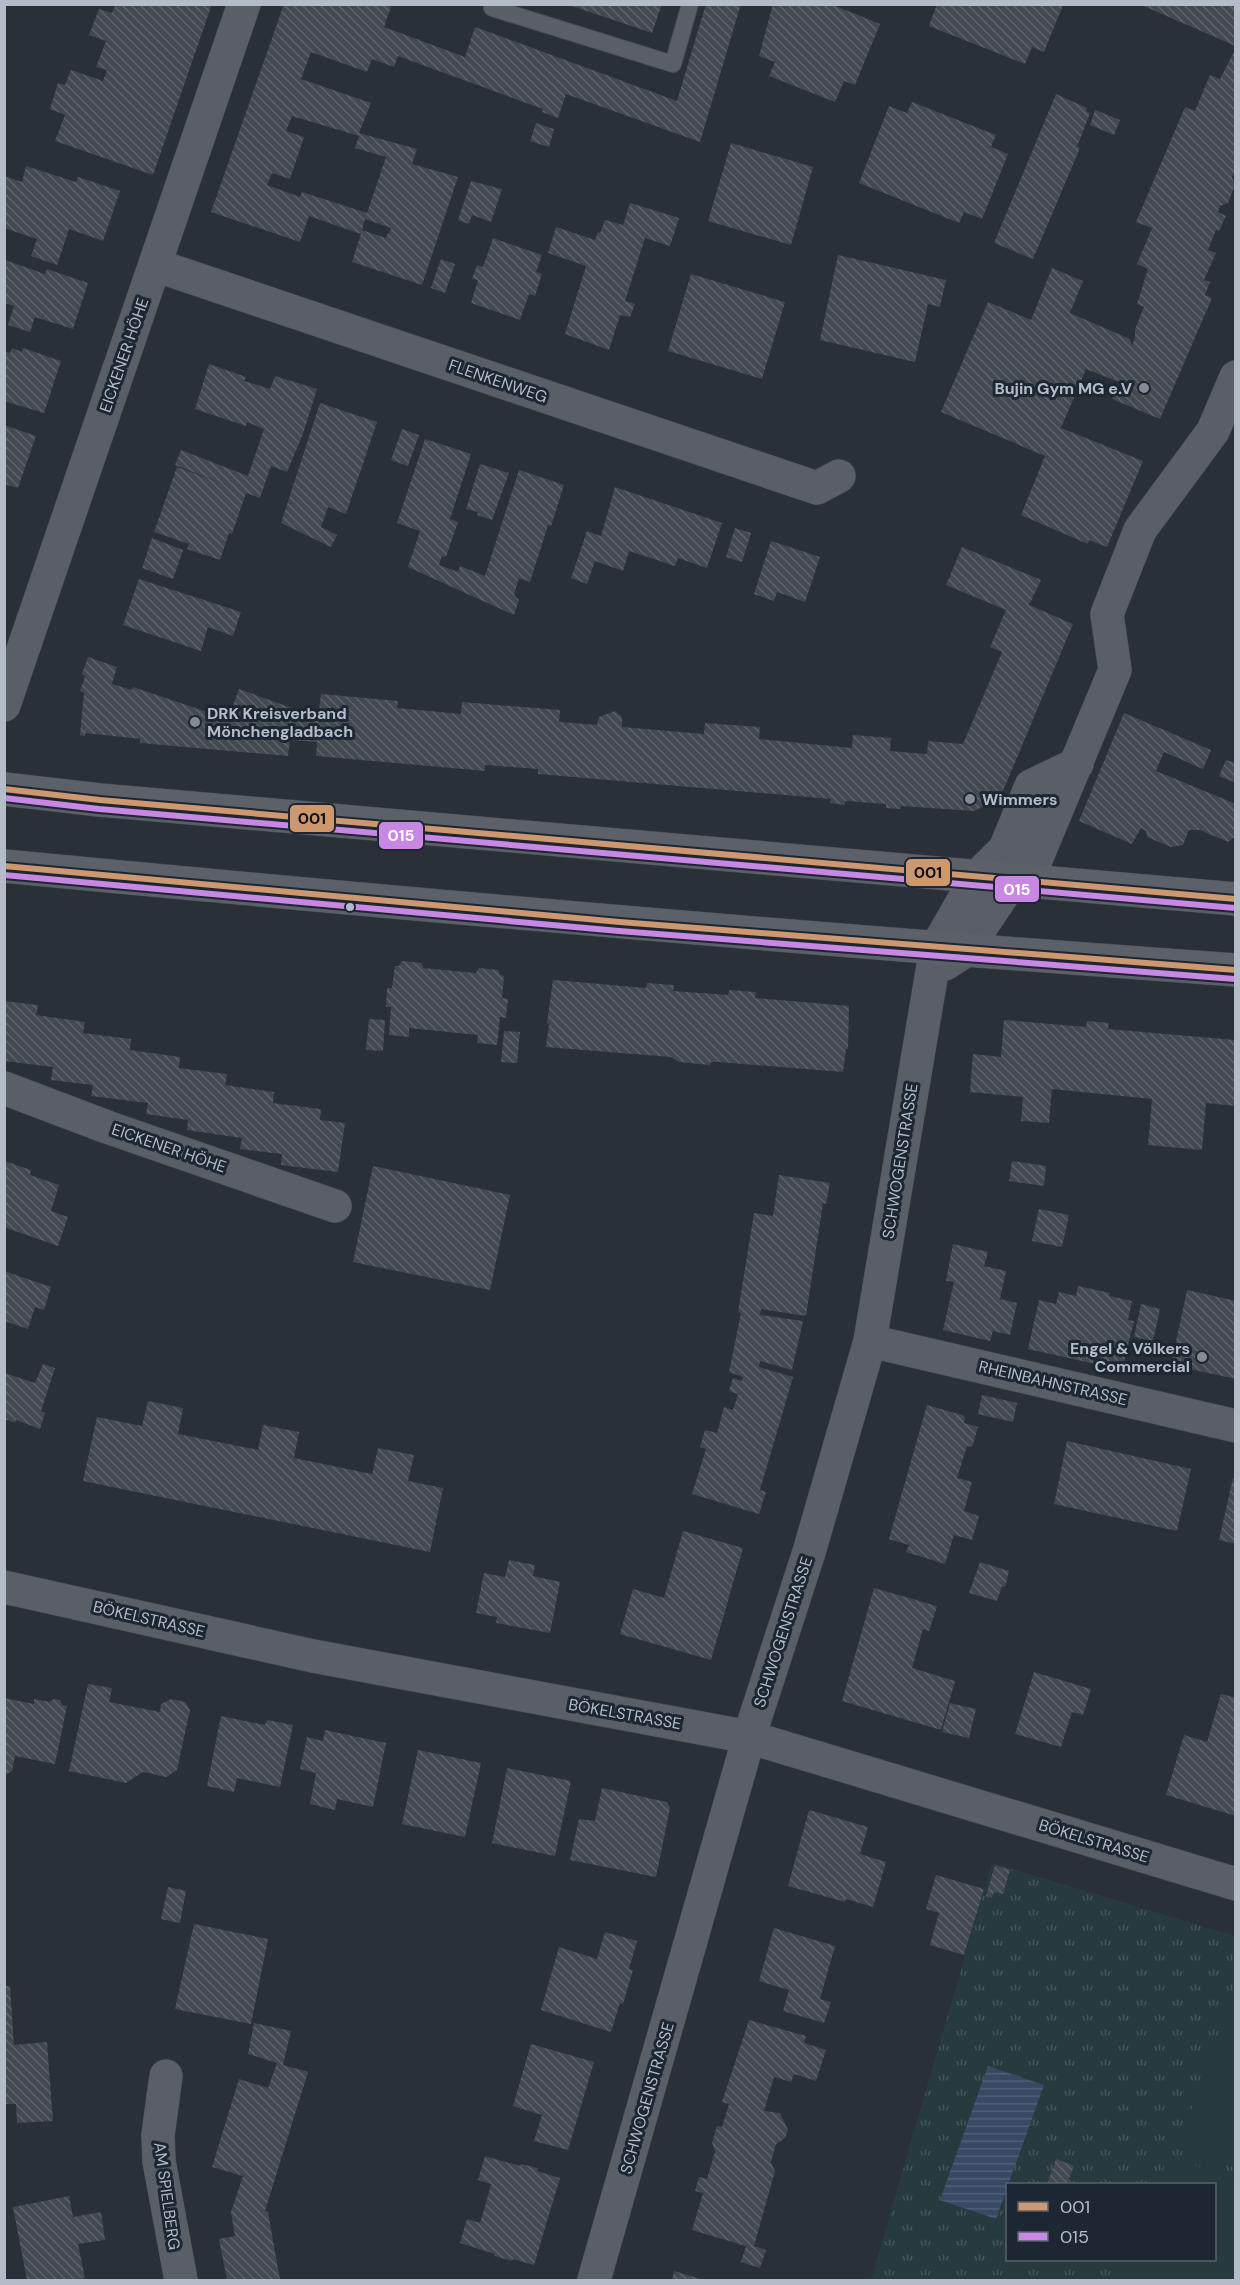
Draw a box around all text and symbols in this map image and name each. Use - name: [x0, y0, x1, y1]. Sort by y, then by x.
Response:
- street label: EICKENER HÖHE: [95, 295, 153, 415]
- street label: FLENKENWEG: [446, 354, 550, 408]
- place label: Bujin Gym MG e.V: [995, 378, 1133, 399]
- marker: Bujin Gym MG e.V: [1137, 381, 1151, 395]
- place label: DRK Kreisverband Mönchengladbach: [207, 703, 353, 742]
- marker: DRK Kreisverband Mönchengladbach: [188, 715, 202, 729]
- place label: Wimmers: [982, 789, 1057, 810]
- marker: Wimmers: [963, 792, 977, 806]
- line badge: 001: [289, 804, 335, 833]
- text: 001: [298, 808, 326, 829]
- line badge: 015: [378, 821, 424, 850]
- text: 015: [387, 825, 415, 846]
- line badge: 001: [905, 858, 951, 887]
- text: 001: [914, 862, 942, 883]
- line badge: 015: [994, 875, 1040, 903]
- text: 015: [1003, 879, 1031, 900]
- unlabelled marker: [344, 901, 356, 913]
- street label: SCHWOGENSTRASSE: [877, 1082, 923, 1240]
- street label: EICKENER HÖHE: [109, 1119, 229, 1177]
- place label: Engel & Völkers Commercial: [1070, 1338, 1190, 1377]
- marker: Engel & Völkers Commercial: [1195, 1350, 1209, 1364]
- street label: RHEINBAHNSTRASSE: [977, 1356, 1129, 1410]
- street label: SCHWOGENSTRASSE: [749, 1554, 817, 1710]
- street label: BÖKELSTRASSE: [91, 1596, 207, 1642]
- street label: BÖKELSTRASSE: [567, 1694, 683, 1734]
- street label: BÖKELSTRASSE: [1036, 1814, 1152, 1868]
- street label: SCHWOGENSTRASSE: [615, 2020, 679, 2176]
- street label: AM SPIELBERG: [149, 2141, 185, 2251]
- legend: [1006, 2183, 1216, 2261]
- text: 001: [1060, 2195, 1090, 2219]
- text: 015: [1060, 2225, 1089, 2249]

